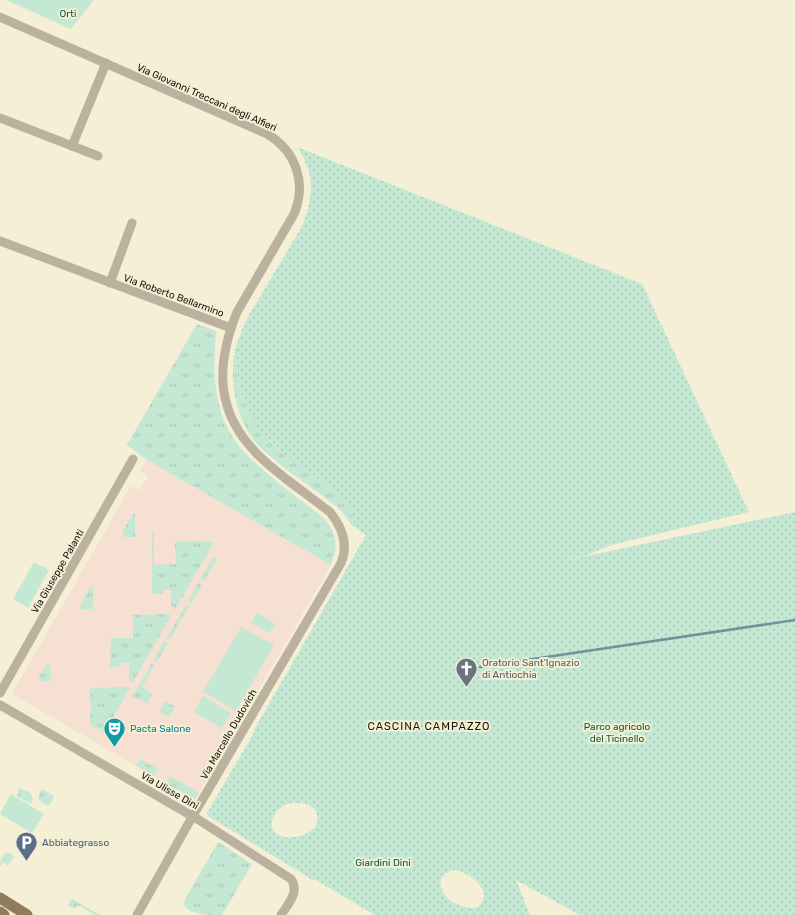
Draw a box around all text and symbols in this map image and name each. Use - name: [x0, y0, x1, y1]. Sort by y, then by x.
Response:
- park label: Orti: [60, 8, 76, 20]
- street label: Via Giovanni Treccani degli Alfieri: [135, 62, 278, 134]
- street label: Via Roberto Bellarmino: [122, 272, 226, 320]
- street label: Via Giuseppe Palanti: [29, 527, 87, 616]
- church icon: Oratorio Sant'Ignazio di Antiochia: [453, 655, 479, 688]
- place label: Oratorio Sant'Ignazio di Antiochia: [482, 657, 580, 681]
- street label: Via Marcello Dudovich: [198, 687, 260, 782]
- theatre icon: Pacta Salone: [101, 715, 127, 748]
- district label: CASCINA CAMPAZZO: [367, 720, 491, 733]
- park label: Parco agricolo del Ticinello: [584, 721, 650, 745]
- place label: Pacta Salone: [130, 723, 191, 735]
- street label: Via Ulisse Dini: [138, 769, 201, 812]
- parking icon: Abbiategrasso: [13, 829, 39, 862]
- place label: Abbiategrasso: [42, 837, 109, 849]
- park label: Giardini Dini: [355, 857, 411, 869]

